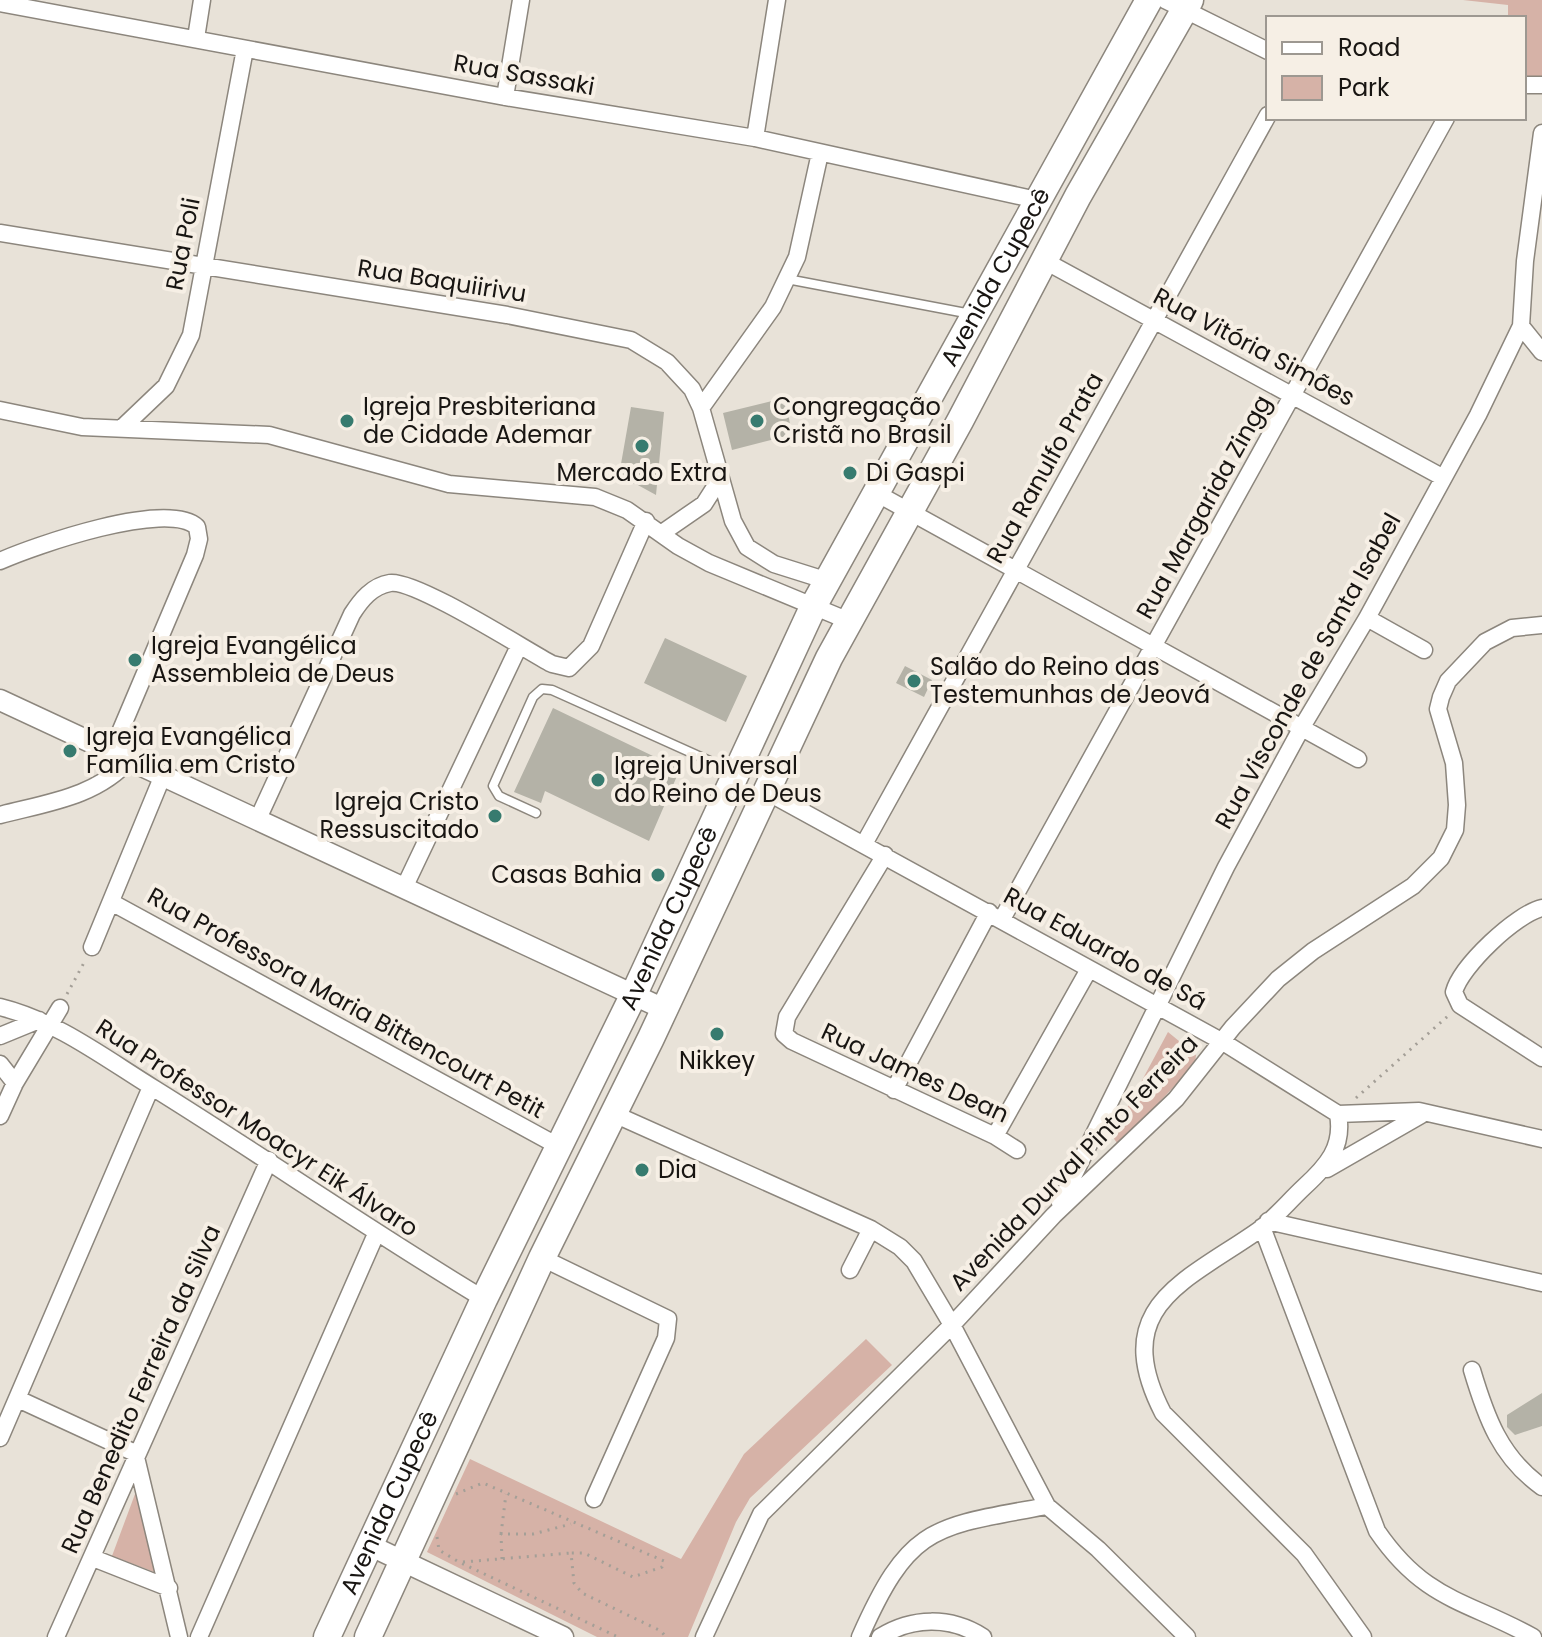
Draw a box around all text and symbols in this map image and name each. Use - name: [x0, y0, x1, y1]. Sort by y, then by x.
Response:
- legend: [1266, 16, 1526, 120]
- text: Road: [1338, 31, 1400, 64]
- street label: Rua Sassaki: [451, 46, 597, 103]
- text: Park: [1338, 71, 1390, 104]
- street label: Avenida Cupecê: [932, 182, 1058, 372]
- street label: Rua Poli: [157, 195, 208, 293]
- street label: Rua Baquiirivu: [355, 251, 529, 310]
- street label: Rua Vitória Simões: [1148, 279, 1361, 414]
- street label: Rua Ranulfo Prata: [978, 366, 1111, 569]
- street label: Rua Margarida Zingg: [1128, 389, 1279, 625]
- place label: Igreja Presbiteriana de Cidade Ademar: [363, 390, 596, 451]
- place label: Congregação Cristã no Brasil: [773, 390, 952, 451]
- marker: Igreja Presbiteriana de Cidade Ademar: [338, 412, 356, 430]
- marker: Congregação Cristã no Brasil: [748, 412, 766, 430]
- marker: Mercado Extra: [633, 437, 651, 455]
- place label: Mercado Extra: [557, 456, 728, 489]
- place label: Di Gaspi: [866, 456, 965, 489]
- marker: Di Gaspi: [841, 464, 859, 482]
- street label: Rua Visconde de Santa Isabel: [1207, 507, 1408, 835]
- place label: Igreja Evangélica Assembleia de Deus: [151, 629, 395, 690]
- place label: Salão do Reino das Testemunhas de Jeová: [930, 650, 1210, 711]
- marker: Igreja Evangélica Assembleia de Deus: [126, 651, 144, 669]
- marker: Salão do Reino das Testemunhas de Jeová: [905, 672, 923, 690]
- place label: Igreja Evangélica Família em Cristo: [86, 720, 295, 781]
- marker: Igreja Evangélica Família em Cristo: [61, 742, 79, 760]
- place label: Igreja Universal do Reino de Deus: [614, 749, 822, 810]
- marker: Igreja Universal do Reino de Deus: [589, 771, 607, 789]
- place label: Igreja Cristo Ressuscitado: [320, 785, 479, 846]
- marker: Igreja Cristo Ressuscitado: [486, 807, 504, 825]
- street label: Avenida Cupecê: [612, 821, 725, 1016]
- place label: Casas Bahia: [491, 858, 642, 891]
- marker: Casas Bahia: [649, 866, 667, 884]
- street label: Rua Professora Maria Bittencourt Petit: [142, 879, 551, 1126]
- street label: Rua Eduardo de Sá: [998, 879, 1213, 1018]
- street label: Rua Professor Moacyr Eik Álvaro: [90, 1011, 425, 1244]
- street label: Rua James Dean: [816, 1015, 1014, 1131]
- marker: Nikkey: [708, 1025, 726, 1043]
- street label: Avenida Durval Pinto Ferreira: [942, 1027, 1205, 1298]
- place label: Nikkey: [679, 1044, 755, 1077]
- place label: Dia: [658, 1153, 697, 1186]
- marker: Dia: [633, 1161, 651, 1179]
- street label: Rua Benedito Ferreira da Silva: [53, 1219, 228, 1558]
- street label: Avenida Cupecê: [332, 1405, 446, 1600]

